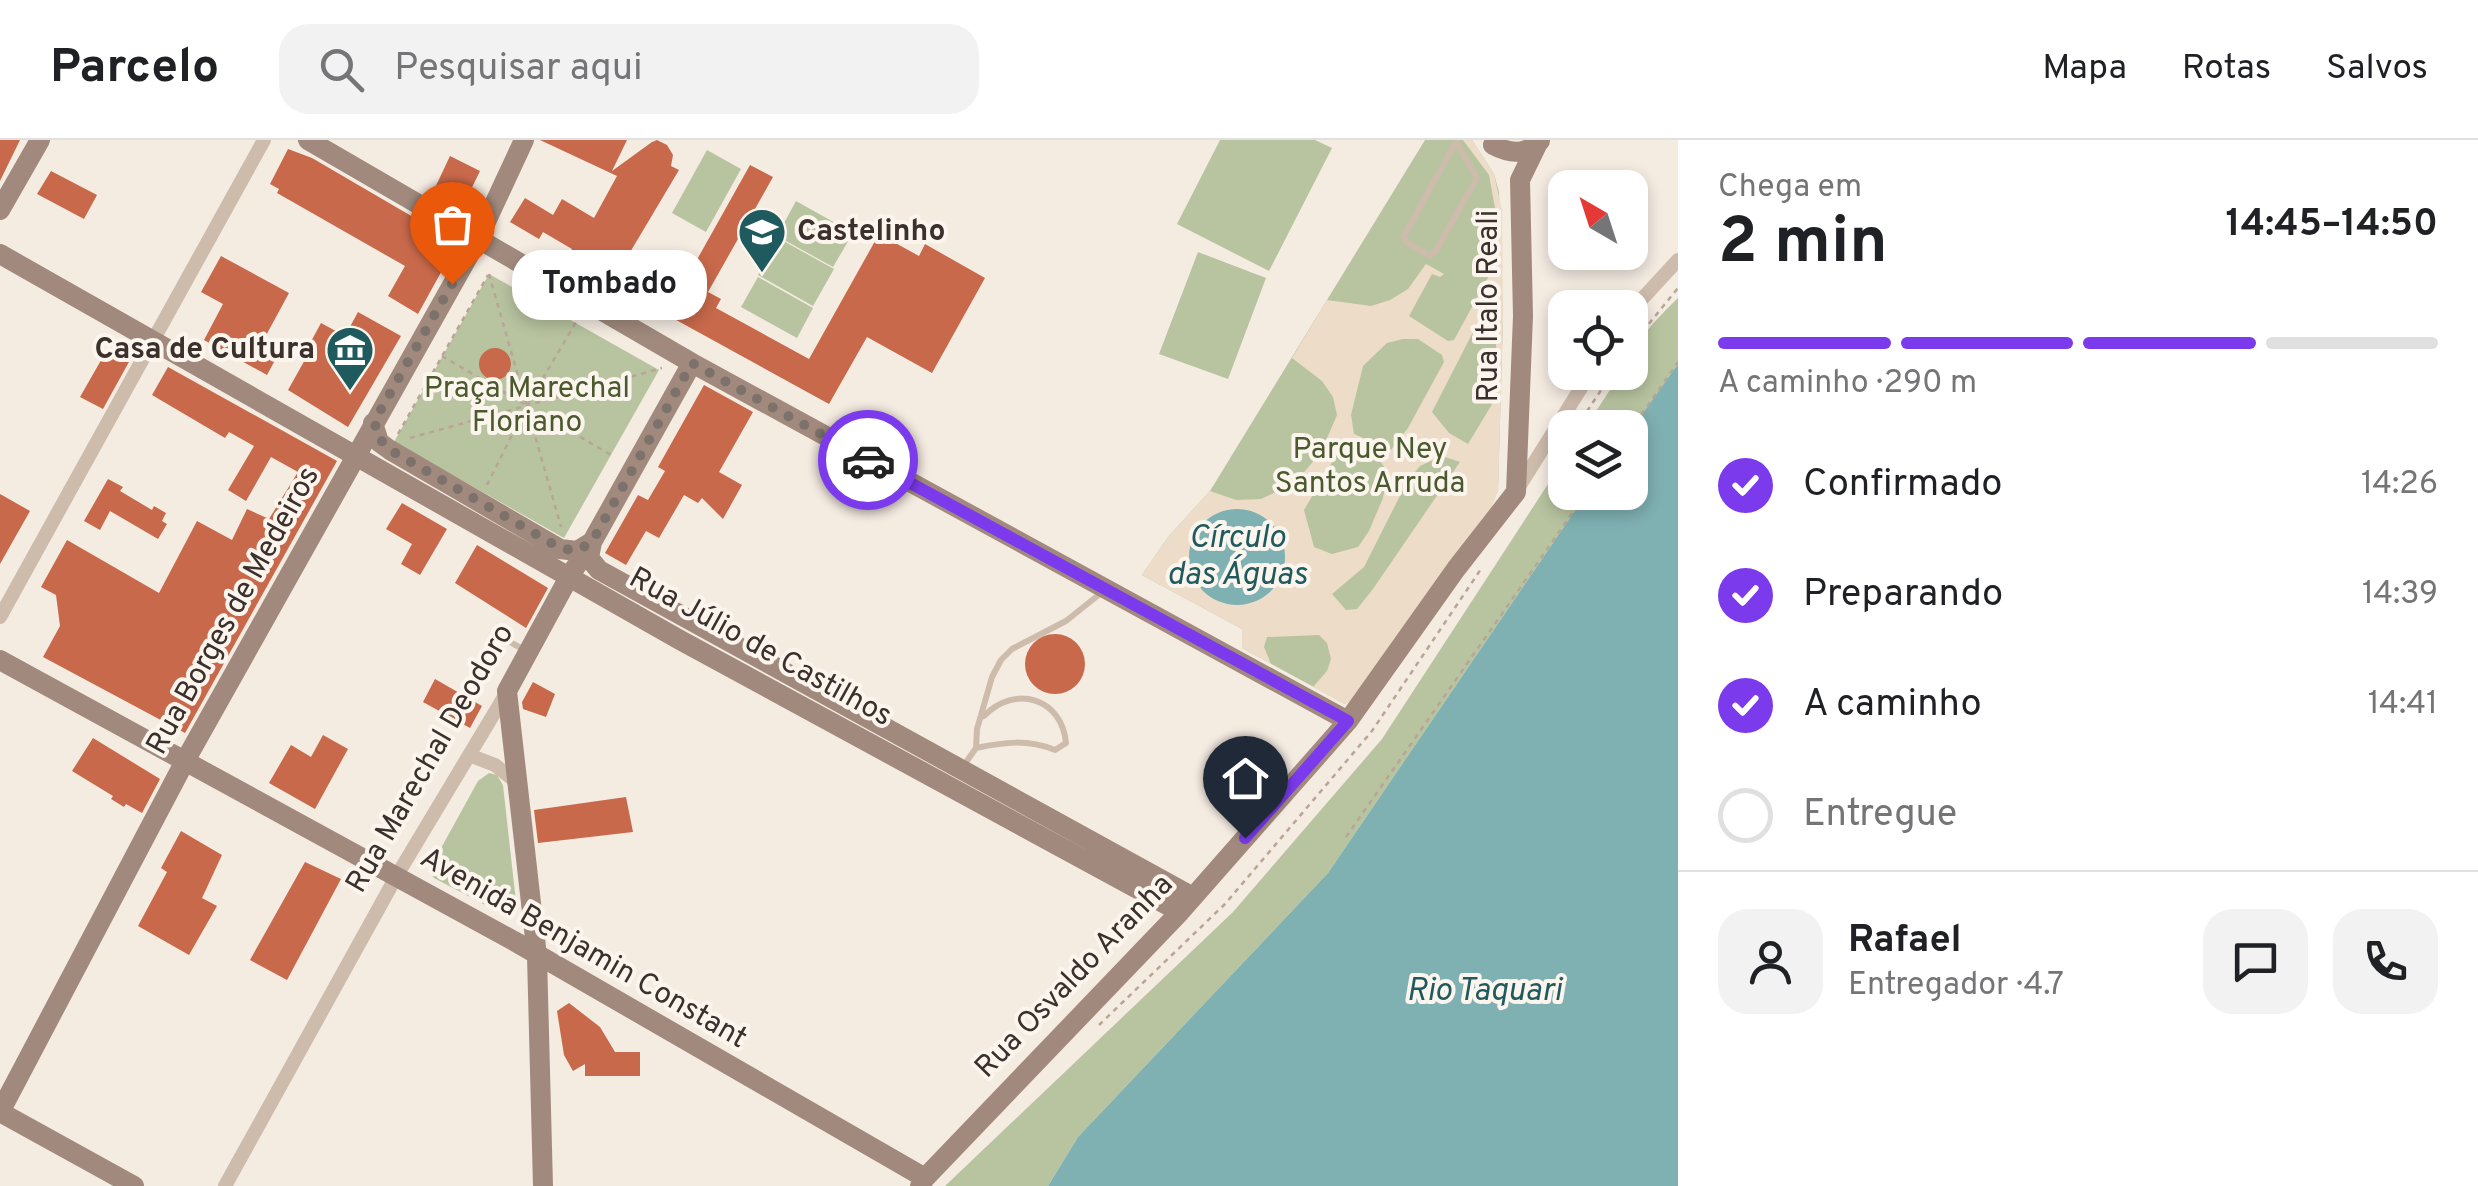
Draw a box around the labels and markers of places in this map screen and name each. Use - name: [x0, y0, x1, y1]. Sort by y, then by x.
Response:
- pin: [410, 182, 495, 285]
- school or university icon: Castelinho: [736, 206, 788, 274]
- place label: Castelinho: [797, 214, 945, 251]
- callout: Tombado: [512, 249, 707, 319]
- museum icon: Casa de Cultura: [324, 324, 376, 392]
- place label: Casa de Cultura: [94, 332, 315, 369]
- pin: [1203, 736, 1288, 839]

